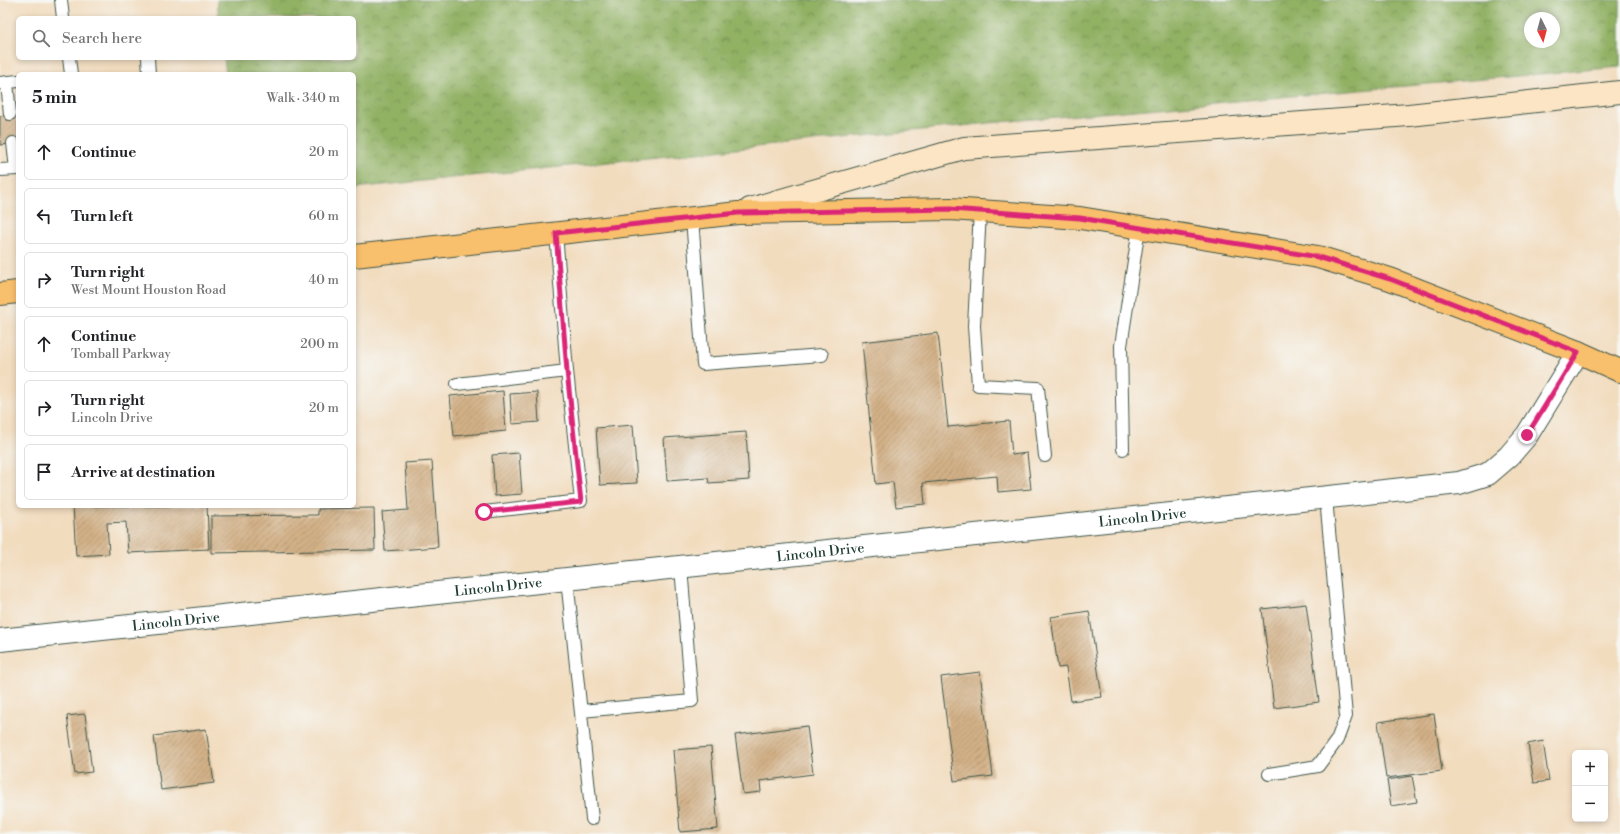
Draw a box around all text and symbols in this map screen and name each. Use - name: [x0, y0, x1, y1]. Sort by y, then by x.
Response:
- north arrow: [1524, 12, 1560, 48]
- search box: [16, 16, 356, 60]
- icon: search: [30, 27, 52, 49]
- text: Search here: [62, 29, 142, 48]
- text: 5 min: [32, 87, 77, 109]
- text: Walk · 340 m: [267, 90, 340, 106]
- icon: ahead: [33, 141, 55, 163]
- text: Continue: [71, 143, 136, 162]
- text: 20 m: [309, 144, 339, 160]
- icon: left: [33, 205, 55, 227]
- text: Turn left: [71, 207, 133, 226]
- text: 60 m: [308, 208, 339, 224]
- text: Turn right: [71, 263, 145, 282]
- icon: right: [33, 269, 55, 291]
- text: 40 m: [309, 272, 339, 288]
- text: West Mount Houston Road: [71, 282, 226, 298]
- text: Continue: [71, 327, 136, 346]
- icon: ahead: [33, 333, 55, 355]
- text: 200 m: [300, 336, 339, 352]
- text: Tomball Parkway: [71, 346, 171, 362]
- text: Turn right: [71, 391, 145, 410]
- icon: right: [33, 397, 55, 419]
- text: 20 m: [309, 400, 339, 416]
- text: Lincoln Drive: [71, 410, 153, 426]
- route end: [1518, 426, 1536, 444]
- icon: arrive: [33, 461, 55, 483]
- text: Arrive at destination: [71, 463, 215, 482]
- route start: [475, 503, 493, 521]
- street label: Lincoln Drive: [1098, 504, 1187, 532]
- street label: Lincoln Drive: [776, 539, 865, 566]
- street label: Lincoln Drive: [453, 574, 543, 601]
- street label: Lincoln Drive: [131, 608, 221, 636]
- map controls: [1572, 750, 1608, 822]
- button: +: [1572, 750, 1608, 786]
- button: −: [1572, 786, 1608, 822]

